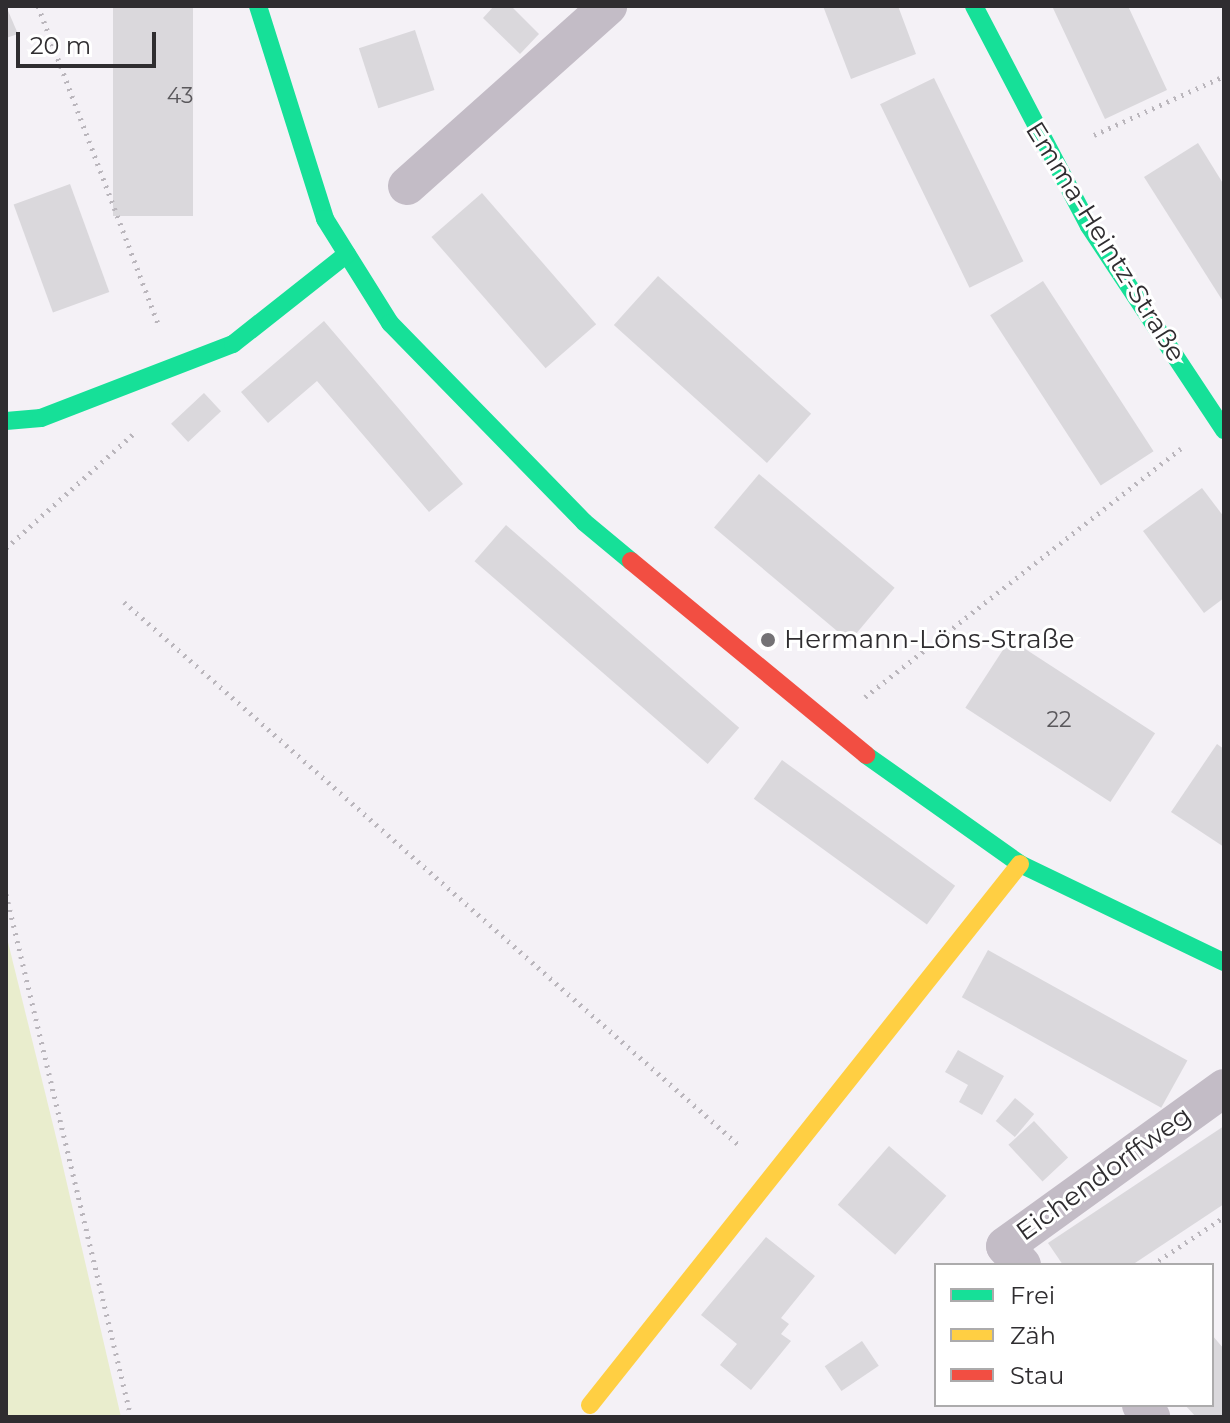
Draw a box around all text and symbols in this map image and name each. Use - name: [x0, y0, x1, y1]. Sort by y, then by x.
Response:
- scale bar: [20, 16, 160, 66]
- text: 20 m: [30, 31, 91, 60]
- house number: 43: [167, 83, 193, 109]
- street label: Emma-Heintz-Straße: [1019, 116, 1191, 368]
- place label: Hermann-Löns-Straße: [784, 624, 1075, 656]
- marker: Hermann-Löns-Straße: [759, 631, 777, 649]
- house number: 22: [1047, 707, 1071, 733]
- street label: Eichendorffweg: [1011, 1100, 1197, 1248]
- legend: [934, 1263, 1214, 1407]
- text: Frei: [1010, 1281, 1055, 1310]
- text: Zäh: [1010, 1321, 1056, 1350]
- text: Stau: [1010, 1361, 1064, 1390]

